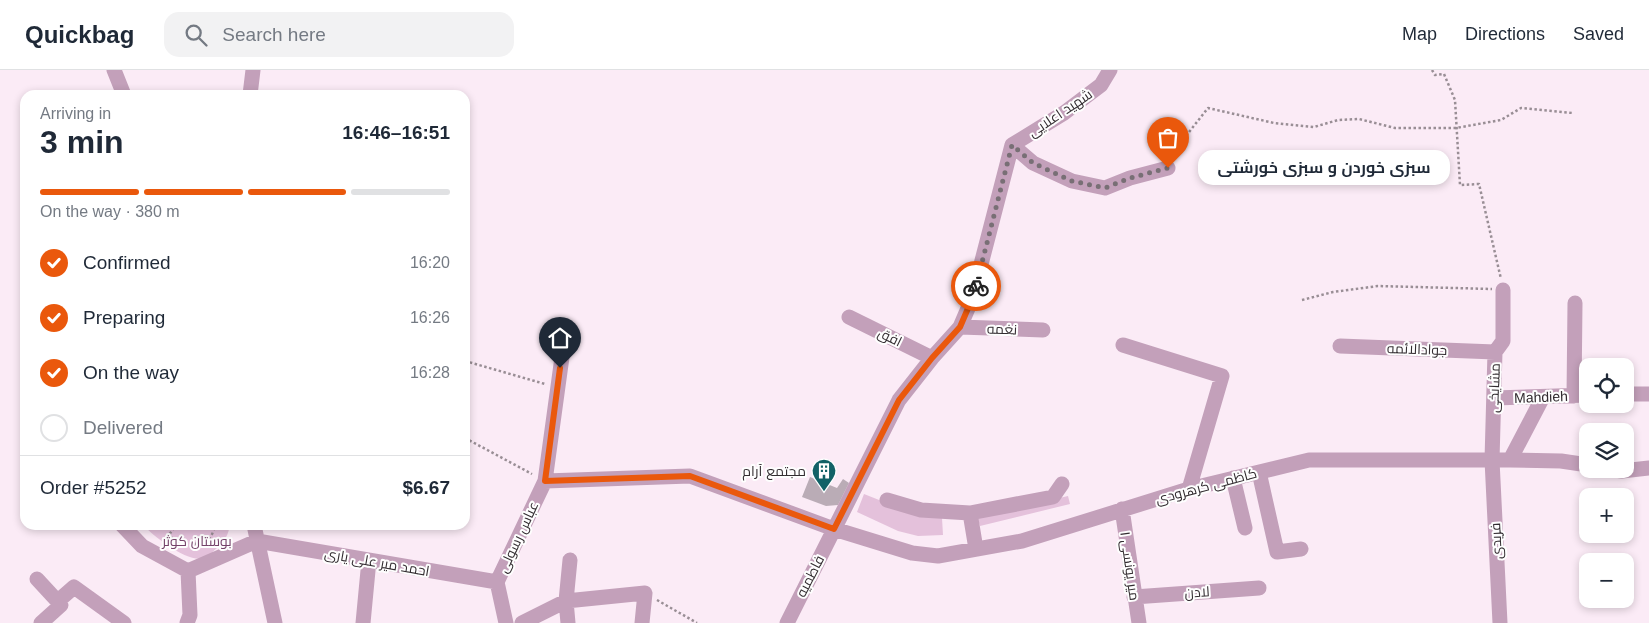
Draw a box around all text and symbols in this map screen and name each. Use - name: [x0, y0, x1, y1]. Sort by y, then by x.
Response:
- search box: [164, 12, 514, 57]
- text: Quickbag: [25, 21, 134, 48]
- icon: search: [182, 21, 210, 49]
- text: Search here: [222, 24, 326, 45]
- text: Map: [1402, 24, 1437, 44]
- text: Directions: [1465, 24, 1545, 44]
- text: Saved: [1573, 24, 1624, 44]
- street label: شهید اعلایی: [1025, 86, 1095, 140]
- text: Arriving in: [40, 105, 111, 122]
- pin: [1147, 117, 1189, 168]
- text: 16:46–16:51: [342, 122, 450, 143]
- text: 3 min: [40, 124, 124, 160]
- icon: bag: [1154, 124, 1182, 152]
- callout: سبزی خوردن و سبزی خورشتی: [1198, 150, 1450, 186]
- text: سبزی خوردن و سبزی خورشتی: [1217, 159, 1431, 176]
- text: On the way · 380 m: [40, 203, 180, 220]
- icon: check: [40, 249, 68, 277]
- text: Confirmed: [83, 252, 171, 273]
- text: 16:20: [410, 254, 450, 271]
- courier: [951, 261, 1001, 311]
- icon: bike: [962, 272, 990, 300]
- icon: check: [40, 304, 68, 332]
- text: Preparing: [83, 307, 165, 328]
- text: 16:26: [410, 309, 450, 326]
- pin: [539, 317, 581, 368]
- street label: نغمه: [987, 320, 1017, 338]
- icon: home: [546, 324, 574, 352]
- street label: افق: [875, 324, 905, 351]
- street label: جوادالائمه: [1387, 340, 1447, 358]
- map controls: [1579, 358, 1634, 608]
- button: locate: [1579, 358, 1634, 413]
- icon: check: [40, 359, 68, 387]
- text: On the way: [83, 362, 179, 383]
- street label: مشایخی: [1485, 363, 1503, 413]
- text: 16:28: [410, 364, 450, 381]
- street label: Mahdieh: [1514, 388, 1568, 406]
- text: Delivered: [83, 417, 163, 438]
- button: layers: [1579, 423, 1634, 478]
- building icon: مجتمع آرام: [811, 458, 837, 492]
- place label: مجتمع آرام: [742, 463, 806, 481]
- street label: کاظمی کرهرودی: [1154, 465, 1258, 507]
- text: Order #5252: [40, 477, 147, 498]
- text: $6.67: [402, 477, 450, 498]
- button: +: [1579, 488, 1634, 543]
- street label: عباس رسولی: [494, 499, 542, 575]
- street label: فریدی: [1487, 522, 1505, 560]
- street label: میر یونسی ۱: [1117, 531, 1143, 601]
- park label: بوستان کوثر: [161, 533, 232, 549]
- street label: احمد میر علی یاری: [323, 545, 431, 579]
- street label: فاطمیه: [793, 552, 827, 600]
- button: −: [1579, 553, 1634, 608]
- street label: لادن: [1184, 583, 1210, 601]

